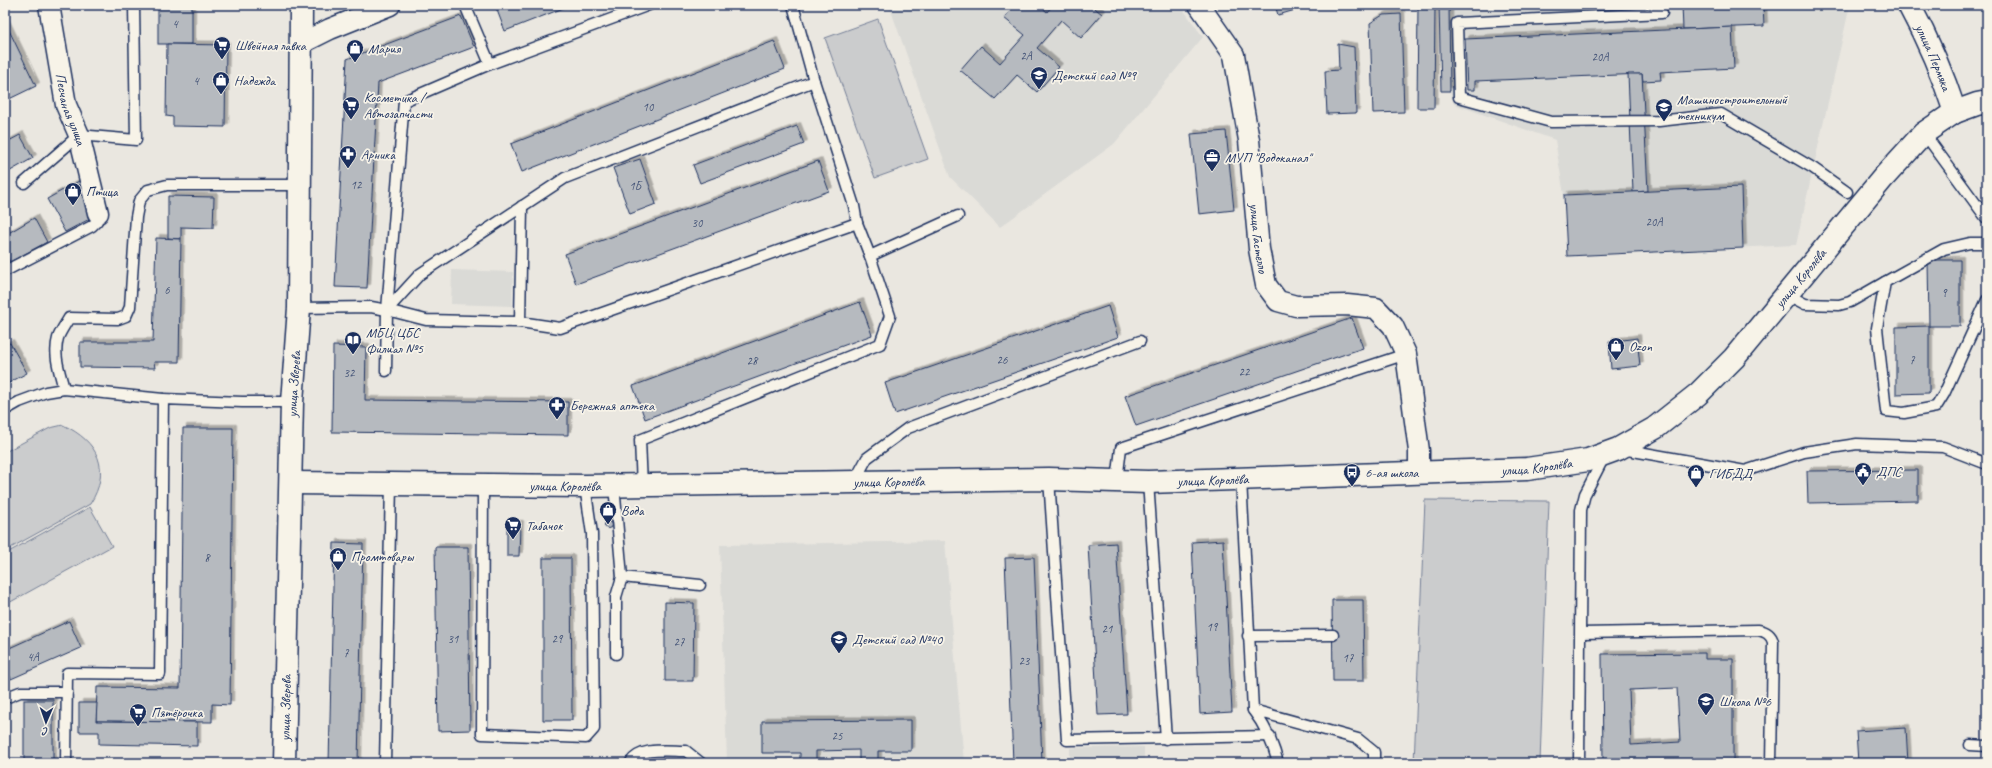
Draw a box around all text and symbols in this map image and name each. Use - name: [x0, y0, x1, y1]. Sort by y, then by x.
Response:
- house number: 4: [172, 16, 179, 32]
- street label: улица Пермяка: [1911, 20, 1956, 94]
- supermarket icon: Швейная лавка: [212, 35, 232, 60]
- place label: Швейная лавка: [235, 37, 307, 54]
- shop icon: Мария: [345, 38, 365, 63]
- place label: Мария: [368, 40, 402, 57]
- house number: 2А: [1020, 48, 1033, 64]
- house number: 20А: [1592, 49, 1609, 65]
- school or university icon: Детский сад №9: [1029, 65, 1049, 90]
- place label: Детский сад №9: [1052, 67, 1138, 84]
- shop icon: Надежда: [211, 70, 231, 95]
- street label: Песчаная улица: [52, 72, 90, 148]
- place label: Надежда: [234, 72, 276, 89]
- house number: 4: [193, 73, 200, 89]
- place label: Косметика / Автозапчасти: [364, 89, 433, 122]
- place label: Машиностроительный техникум: [1677, 91, 1788, 124]
- supermarket icon: Косметика / Автозапчасти: [341, 95, 361, 120]
- school or university icon: Машиностроительный техникум: [1654, 97, 1674, 122]
- house number: 10: [643, 99, 655, 115]
- pharmacy icon: Арника: [338, 144, 358, 169]
- place label: Арника: [361, 146, 396, 163]
- office icon: МУП "Водоканал": [1202, 147, 1222, 172]
- place label: МУП "Водоканал": [1225, 149, 1314, 166]
- house number: 12: [351, 177, 363, 193]
- house number: 1Б: [629, 178, 643, 194]
- shop icon: Птица: [63, 181, 83, 206]
- place label: Птица: [86, 183, 119, 200]
- street label: улица Гастелло: [1246, 201, 1272, 276]
- house number: 20А: [1646, 214, 1663, 230]
- house number: 30: [692, 215, 704, 231]
- street label: улица Королёва: [1770, 244, 1830, 312]
- house number: 6: [164, 282, 170, 298]
- house number: 9: [1941, 285, 1948, 301]
- place label: МБЦ ЦБС Филиал №5: [366, 324, 424, 357]
- library icon: МБЦ ЦБС Филиал №5: [343, 330, 363, 355]
- shop icon: Ozon: [1606, 336, 1626, 361]
- place label: Ozon: [1629, 338, 1653, 355]
- street label: улица Зверева: [283, 349, 304, 419]
- house number: 26: [997, 352, 1008, 368]
- house number: 7: [1909, 352, 1915, 368]
- house number: 28: [747, 353, 759, 369]
- house number: 22: [1239, 364, 1251, 380]
- house number: 32: [344, 365, 356, 381]
- pharmacy icon: Бережная аптека: [547, 395, 567, 420]
- place label: Бережная аптека: [570, 397, 655, 414]
- street label: улица Королёва: [1500, 454, 1574, 478]
- public building icon: ДПС: [1853, 461, 1873, 486]
- bus stop icon: 6-ая школа: [1342, 462, 1362, 487]
- shop icon: ГИБДД: [1686, 463, 1706, 488]
- place label: ДПС: [1876, 463, 1904, 480]
- place label: 6-ая школа: [1365, 464, 1419, 481]
- place label: ГИБДД: [1709, 465, 1754, 482]
- street label: улица Королёва: [1176, 470, 1250, 490]
- street label: улица Королёва: [852, 472, 926, 490]
- street label: улица Королёва: [528, 477, 602, 495]
- shop icon: Вода: [598, 500, 618, 525]
- place label: Вода: [621, 502, 645, 519]
- supermarket icon: Табачок: [503, 515, 523, 540]
- place label: Табачок: [526, 517, 563, 534]
- shop icon: Промтовары: [328, 546, 348, 571]
- place label: Промтовары: [351, 548, 415, 565]
- house number: 8: [204, 550, 211, 566]
- house number: 19: [1207, 619, 1219, 635]
- house number: 21: [1102, 621, 1113, 637]
- school or university icon: Детский сад №40: [829, 629, 849, 654]
- house number: 31: [448, 631, 459, 647]
- house number: 29: [552, 631, 564, 647]
- place label: Детский сад №40: [852, 631, 944, 648]
- house number: 27: [674, 634, 685, 650]
- house number: 7: [343, 645, 349, 661]
- house number: 4А: [27, 649, 40, 665]
- house number: 17: [1343, 650, 1354, 666]
- house number: 23: [1019, 653, 1031, 669]
- street label: улица Зверева: [276, 673, 294, 742]
- school or university icon: Школа №6: [1696, 691, 1716, 716]
- place label: Школа №6: [1719, 693, 1772, 710]
- north arrow: [26, 702, 66, 742]
- supermarket icon: Пятёрочка: [128, 702, 148, 727]
- place label: Пятёрочка: [151, 704, 204, 721]
- text: С: [41, 725, 49, 739]
- house number: 25: [832, 728, 843, 744]

